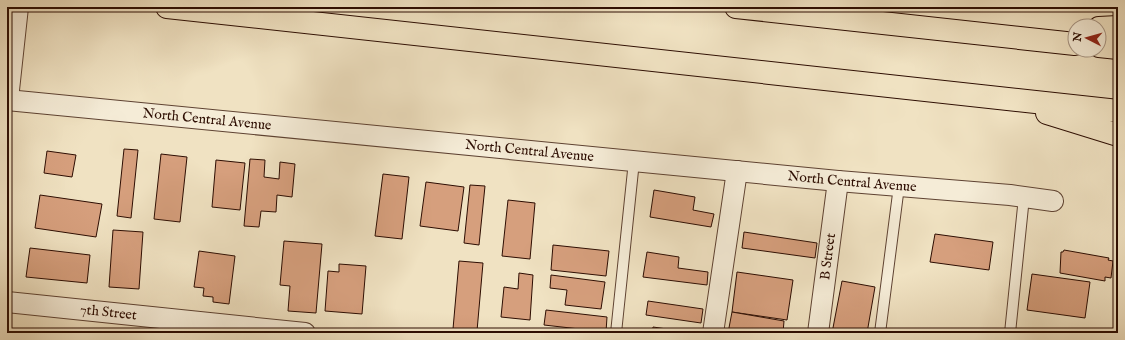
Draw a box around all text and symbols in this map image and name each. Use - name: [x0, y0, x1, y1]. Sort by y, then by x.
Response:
- north arrow: [1067, 18, 1107, 58]
- text: N: [1070, 31, 1086, 44]
- street label: North Central Avenue: [142, 104, 273, 135]
- street label: North Central Avenue: [464, 136, 595, 166]
- street label: North Central Avenue: [787, 167, 918, 196]
- street label: B Street: [816, 232, 840, 281]
- street label: 7th Street: [79, 301, 138, 324]

